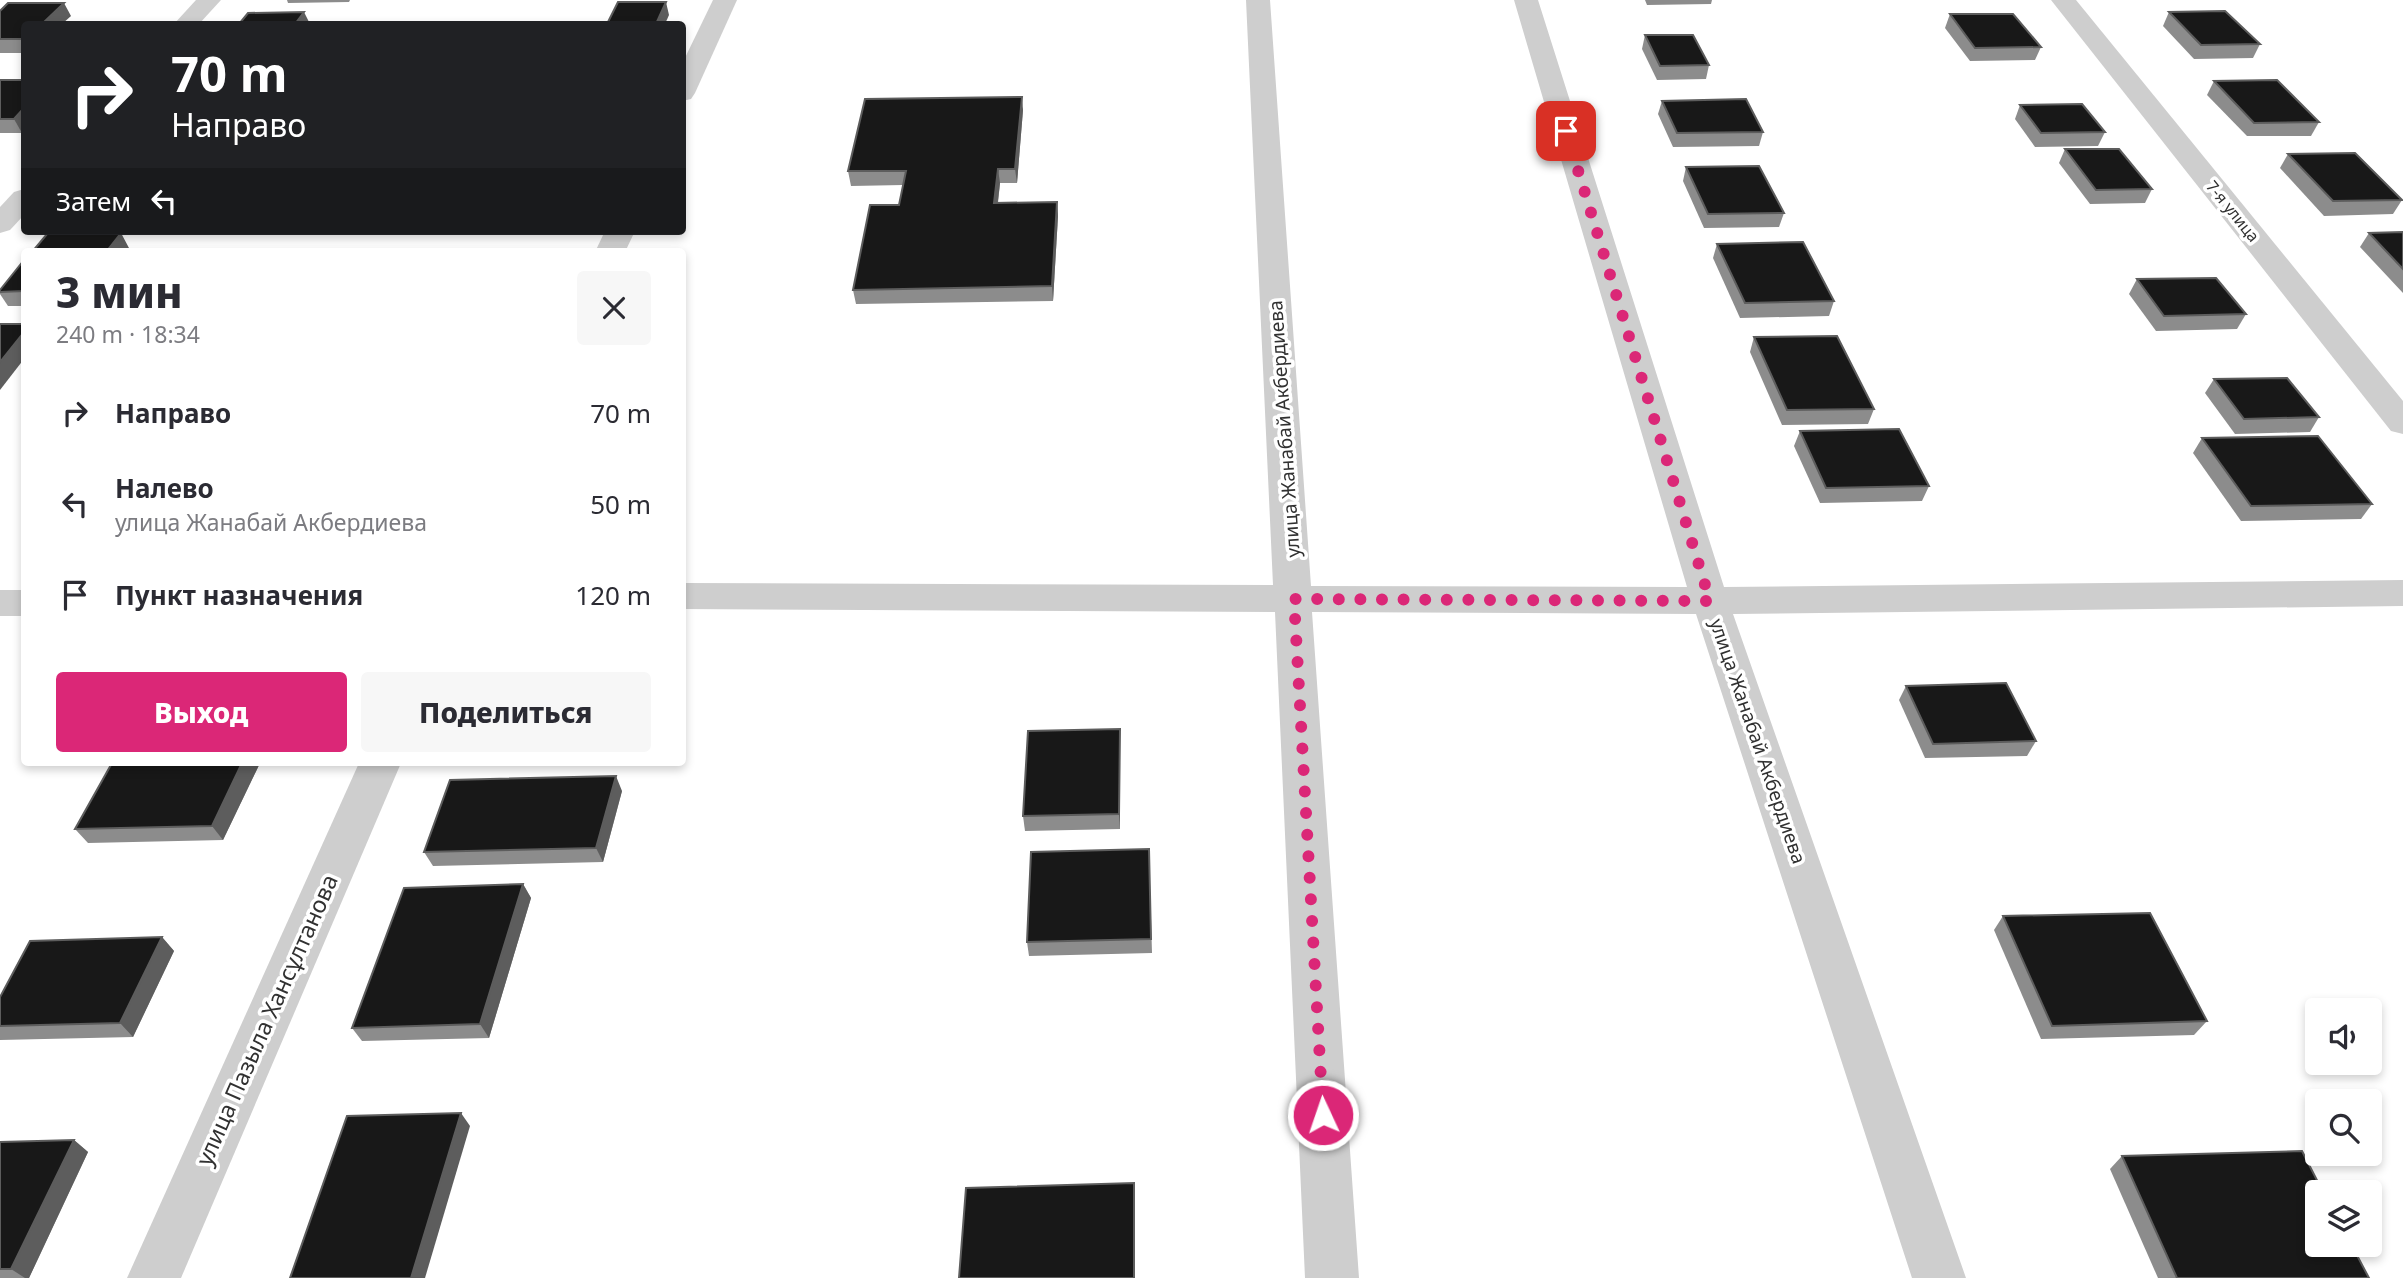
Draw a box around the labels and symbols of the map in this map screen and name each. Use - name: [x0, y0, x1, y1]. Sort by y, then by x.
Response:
- pin: [1536, 101, 1596, 161]
- street label: 7-я улица: [2201, 176, 2265, 246]
- street label: улица Жанабай Акбердиева: [1262, 300, 1306, 558]
- street label: улица Жанабай Акбердиева: [1704, 615, 1812, 867]
- street label: улица Пазыла Хансұлтанова: [187, 869, 345, 1170]
- position arrow: [1286, 1078, 1360, 1152]

